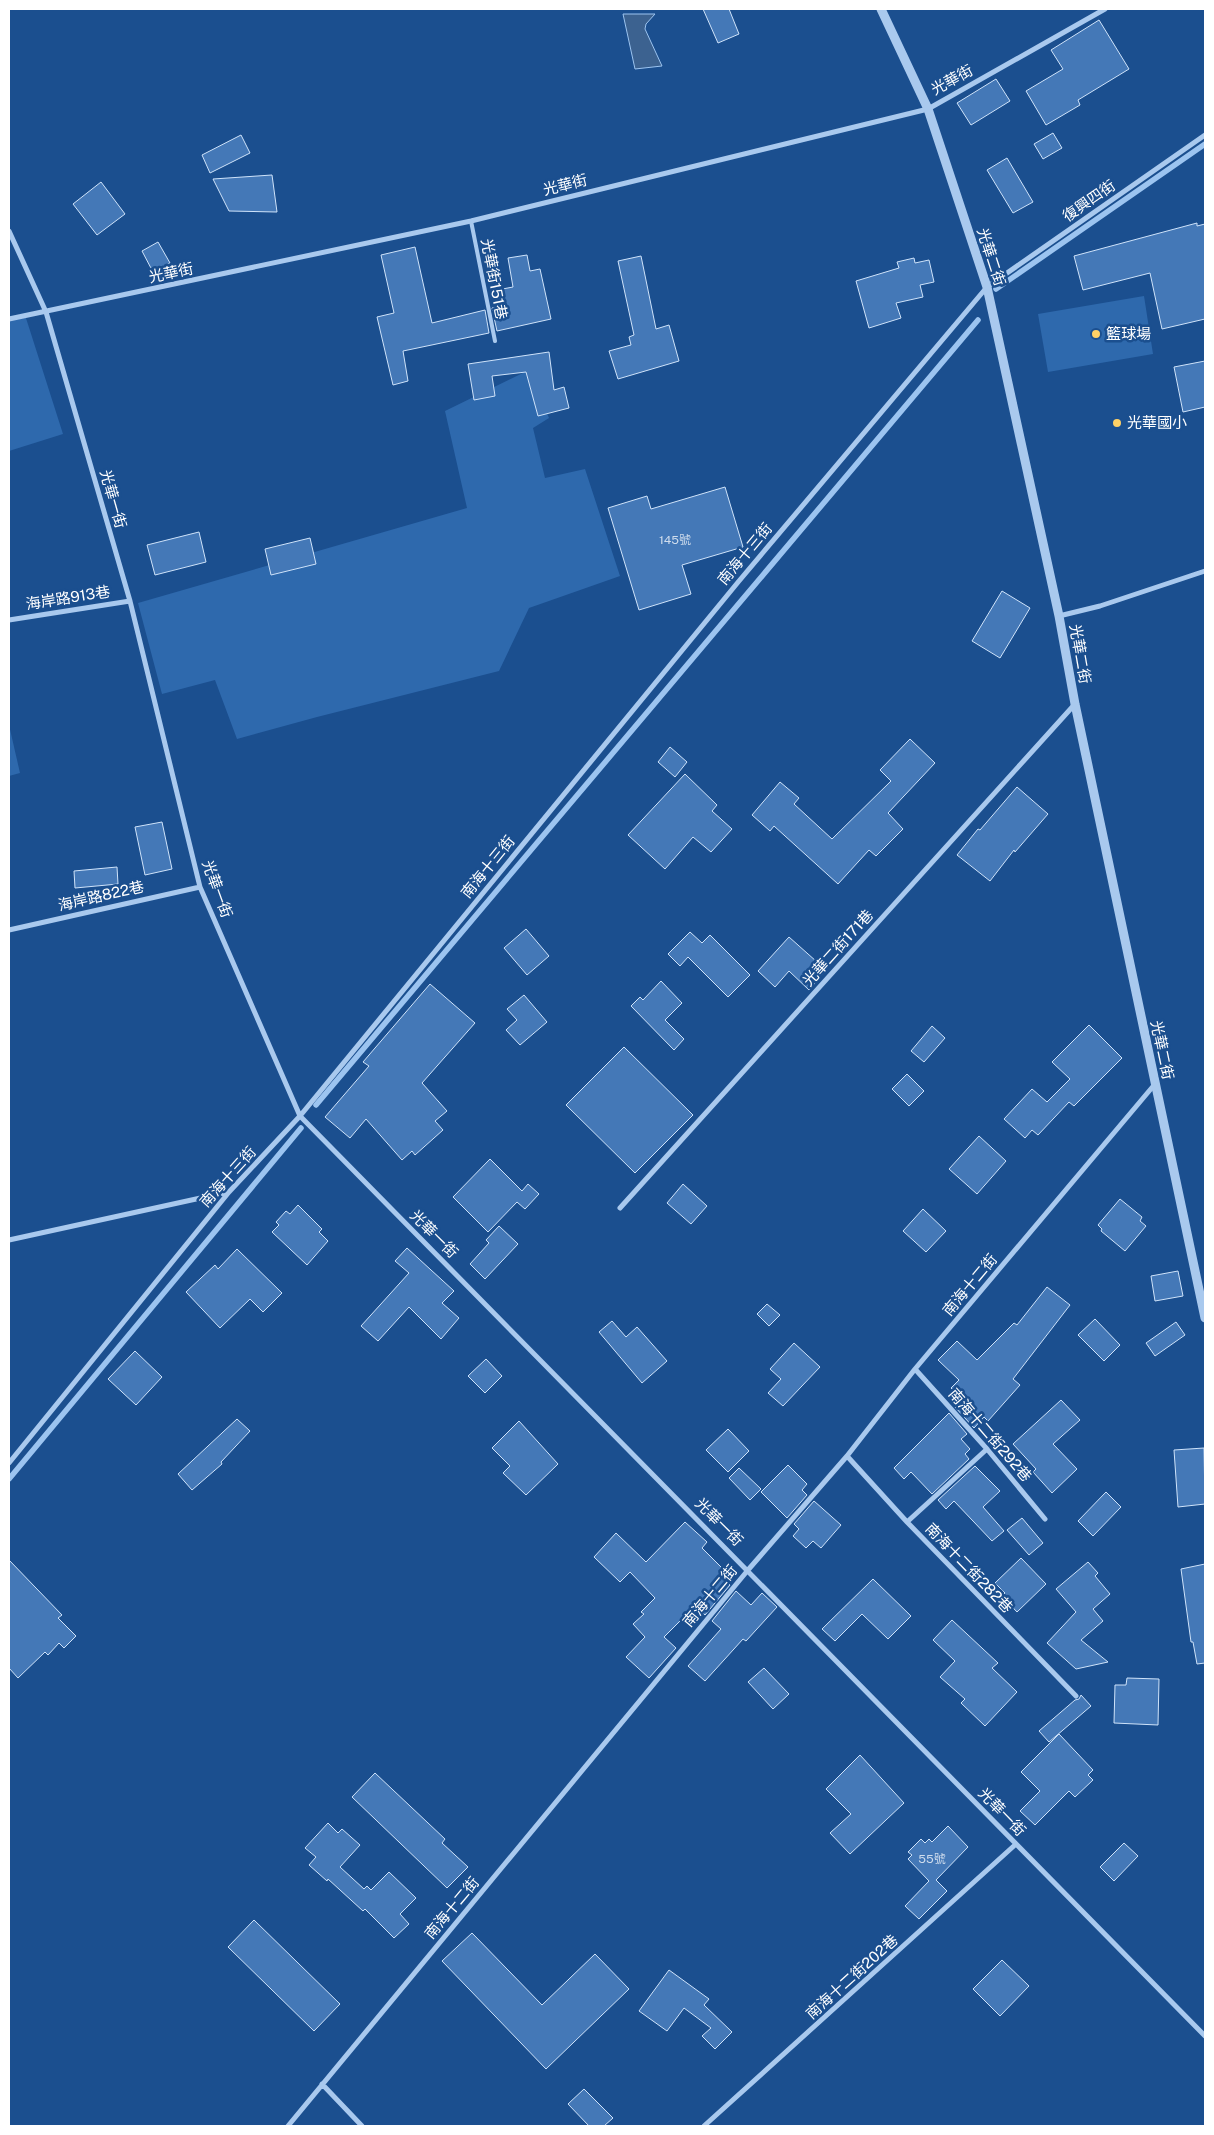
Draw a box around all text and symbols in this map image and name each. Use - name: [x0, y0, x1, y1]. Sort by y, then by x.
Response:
- street label: 光華街: [928, 61, 976, 98]
- street label: 光華街: [541, 171, 589, 198]
- street label: 復興四街: [1059, 176, 1118, 225]
- street label: 光華二街: [974, 226, 1009, 288]
- street label: 光華街151巷: [478, 237, 511, 321]
- street label: 光華街: [147, 260, 195, 286]
- place label: 籃球場: [1106, 325, 1151, 342]
- marker: 籃球場: [1090, 328, 1102, 340]
- place label: 光華國小: [1127, 414, 1187, 431]
- marker: 光華國小: [1111, 417, 1123, 429]
- street label: 光華一街: [97, 468, 130, 530]
- street label: 南海十三街: [714, 519, 775, 588]
- house number: 145號: [659, 533, 691, 547]
- street label: 海岸路913巷: [25, 582, 111, 613]
- street label: 光華二街: [1067, 623, 1094, 685]
- street label: 南海十三街: [457, 832, 518, 901]
- street label: 光華一街: [199, 858, 236, 920]
- street label: 海岸路822巷: [56, 877, 145, 914]
- street label: 光華二街171巷: [799, 906, 876, 989]
- street label: 光華二街: [1148, 1019, 1177, 1081]
- street label: 南海十三街: [196, 1143, 259, 1210]
- street label: 光華一街: [407, 1206, 462, 1261]
- street label: 南海十二街: [939, 1250, 1000, 1319]
- street label: 南海十二街292巷: [946, 1385, 1035, 1484]
- street label: 光華一街: [692, 1494, 747, 1549]
- street label: 南海十二街282巷: [922, 1519, 1016, 1616]
- street label: 南海十二街: [679, 1561, 740, 1630]
- street label: 光華一街: [975, 1784, 1029, 1839]
- house number: 55號: [918, 1852, 946, 1866]
- street label: 南海十二街: [421, 1873, 482, 1942]
- street label: 南海十二街202巷: [802, 1931, 901, 2022]

